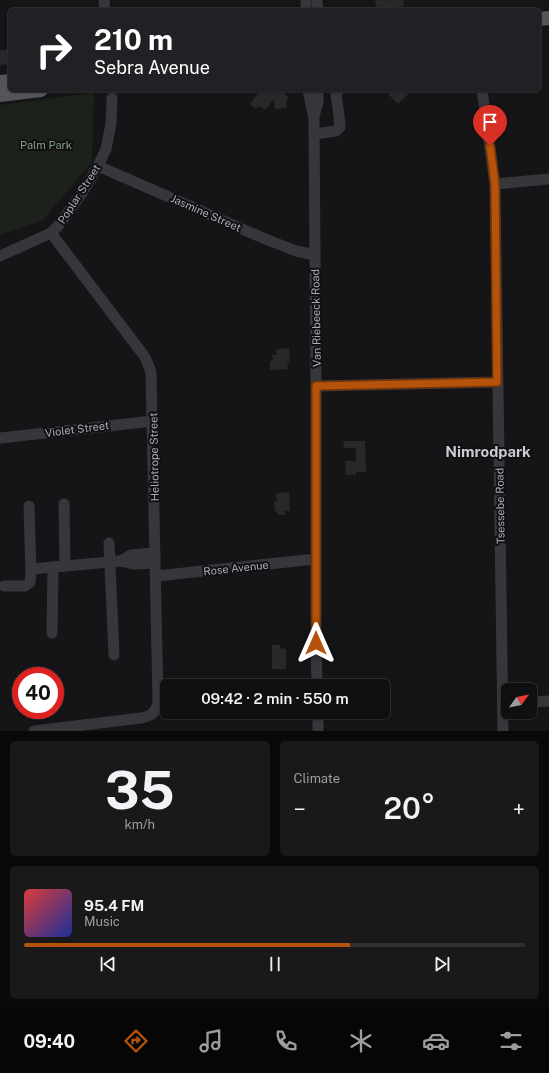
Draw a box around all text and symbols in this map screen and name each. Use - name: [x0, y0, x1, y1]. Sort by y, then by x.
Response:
- text: 210 m: [94, 23, 173, 56]
- icon: right: [28, 24, 80, 76]
- text: Sebra Avenue: [94, 57, 210, 78]
- pin: [473, 105, 507, 146]
- icon: arrive: [479, 111, 501, 133]
- park label: Palm Park: [20, 139, 72, 151]
- street label: Poplar Street: [55, 162, 103, 226]
- street label: Jasmine Street: [169, 192, 243, 234]
- street label: Van Riebeeck Road: [309, 269, 323, 367]
- street label: Heliotrope Street: [147, 413, 161, 501]
- street label: Violet Street: [44, 419, 110, 439]
- district label: Nimrodpark: [445, 443, 531, 460]
- street label: Tsessebe Road: [493, 468, 507, 544]
- street label: Rose Avenue: [203, 559, 269, 577]
- position arrow: [295, 622, 337, 664]
- speed limit sign: 40: [12, 667, 64, 719]
- north arrow: [501, 683, 537, 719]
- map controls: [501, 683, 537, 719]
- text: 09:42 · 2 min · 550 m: [201, 690, 349, 707]
- text: 35: [105, 760, 175, 821]
- text: Climate: [294, 771, 340, 786]
- text: 20°: [384, 790, 435, 826]
- text: −: [294, 796, 306, 822]
- text: +: [513, 796, 525, 822]
- text: km/h: [124, 817, 155, 832]
- text: 95.4 FM: [84, 897, 144, 914]
- text: Music: [84, 914, 120, 929]
- icon: previous: [97, 953, 119, 975]
- icon: pause: [264, 953, 286, 975]
- icon: next: [431, 953, 453, 975]
- icon: directions: [122, 1027, 150, 1055]
- icon: music: [197, 1027, 225, 1055]
- icon: phone: [272, 1027, 300, 1055]
- icon: climate: [347, 1027, 375, 1055]
- icon: car: [422, 1027, 450, 1055]
- icon: filters: [497, 1027, 525, 1055]
- text: 09:40: [24, 1031, 75, 1052]

